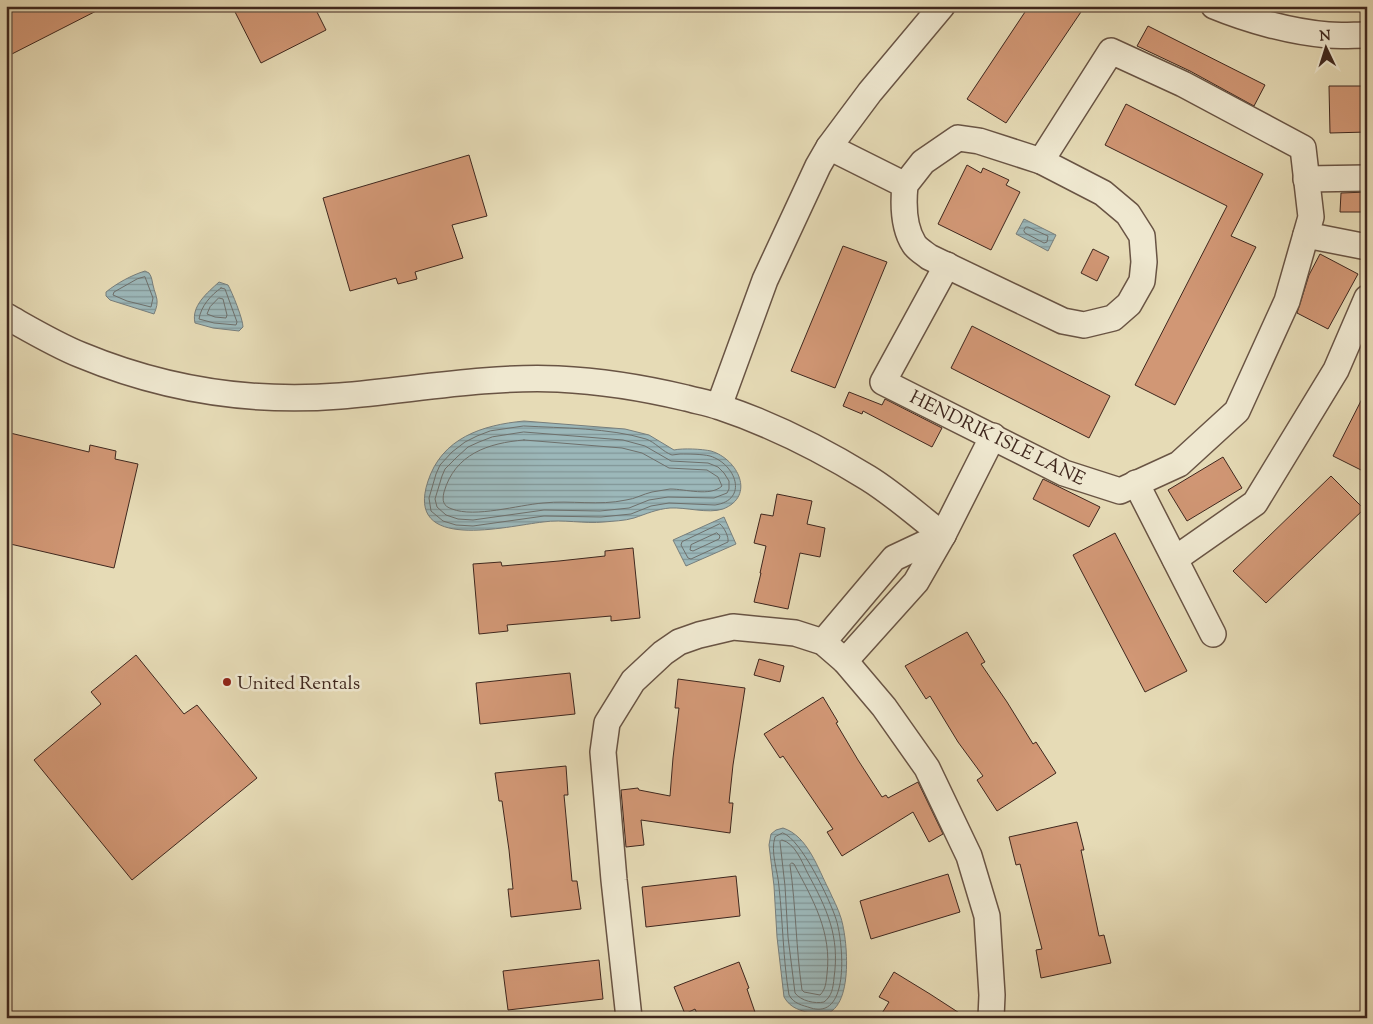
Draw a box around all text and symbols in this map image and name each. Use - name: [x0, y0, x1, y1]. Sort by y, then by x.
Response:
- north arrow: [1300, 22, 1350, 72]
- text: N: [1319, 27, 1332, 47]
- street label: HENDRIK ISLE LANE: [904, 385, 1090, 494]
- place label: United Rentals: [237, 671, 360, 698]
- marker: United Rentals: [221, 676, 233, 688]

